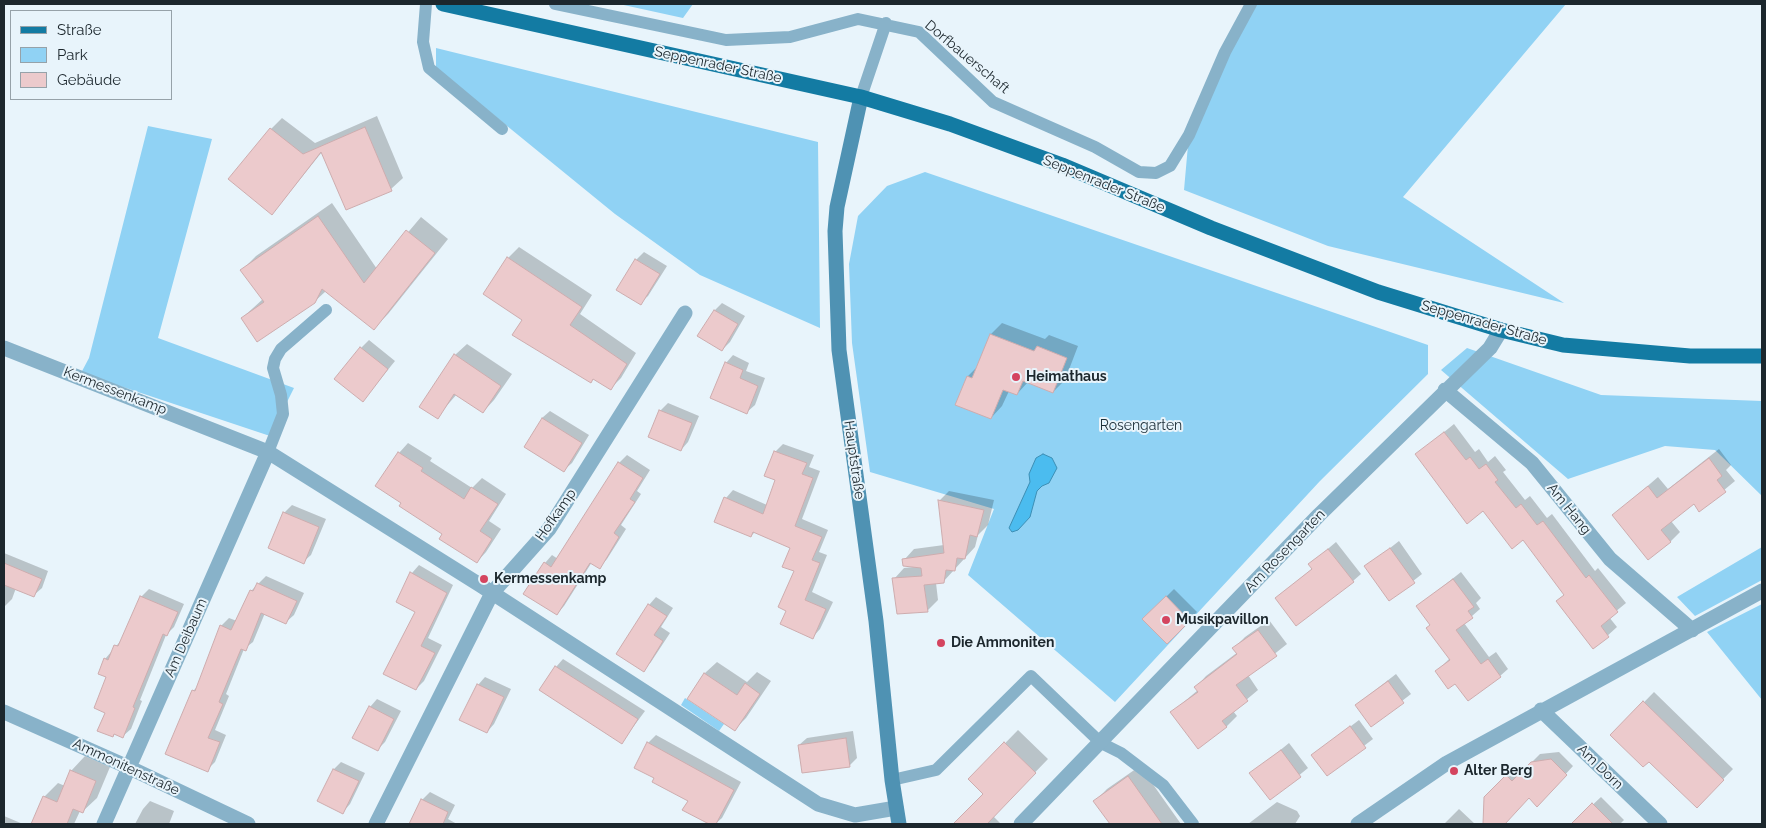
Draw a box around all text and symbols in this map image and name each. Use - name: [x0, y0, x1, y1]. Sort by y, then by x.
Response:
- legend: [10, 10, 172, 100]
- street label: Dorfbauerschaft: [921, 17, 1013, 97]
- text: Straße: [57, 21, 101, 39]
- street label: Seppenrader Straße: [653, 43, 783, 87]
- text: Park: [57, 46, 88, 64]
- text: Gebäude: [57, 71, 121, 89]
- street label: Seppenrader Straße: [1041, 152, 1167, 216]
- street label: Seppenrader Straße: [1419, 297, 1549, 349]
- street label: Kermessenkamp: [61, 364, 169, 418]
- place label: Heimathaus: [1026, 369, 1107, 385]
- marker: Heimathaus: [1010, 371, 1022, 383]
- park label: Rosengarten: [1100, 418, 1182, 434]
- street label: Hauptstraße: [840, 420, 868, 500]
- street label: Am Hang: [1543, 480, 1595, 538]
- street label: Hofkamp: [532, 486, 580, 544]
- street label: Am Rosengarten: [1241, 506, 1329, 596]
- place label: Kermessenkamp: [494, 571, 606, 587]
- marker: Kermessenkamp: [478, 573, 490, 585]
- street label: Am Deibaum: [161, 596, 211, 680]
- place label: Musikpavillon: [1176, 612, 1269, 628]
- marker: Musikpavillon: [1160, 614, 1172, 626]
- place label: Die Ammoniten: [951, 635, 1054, 651]
- marker: Die Ammoniten: [935, 637, 947, 649]
- street label: Ammonitenstraße: [70, 735, 182, 799]
- street label: Am Dorn: [1574, 741, 1626, 793]
- place label: Alter Berg: [1464, 763, 1532, 779]
- marker: Alter Berg: [1448, 765, 1460, 777]

